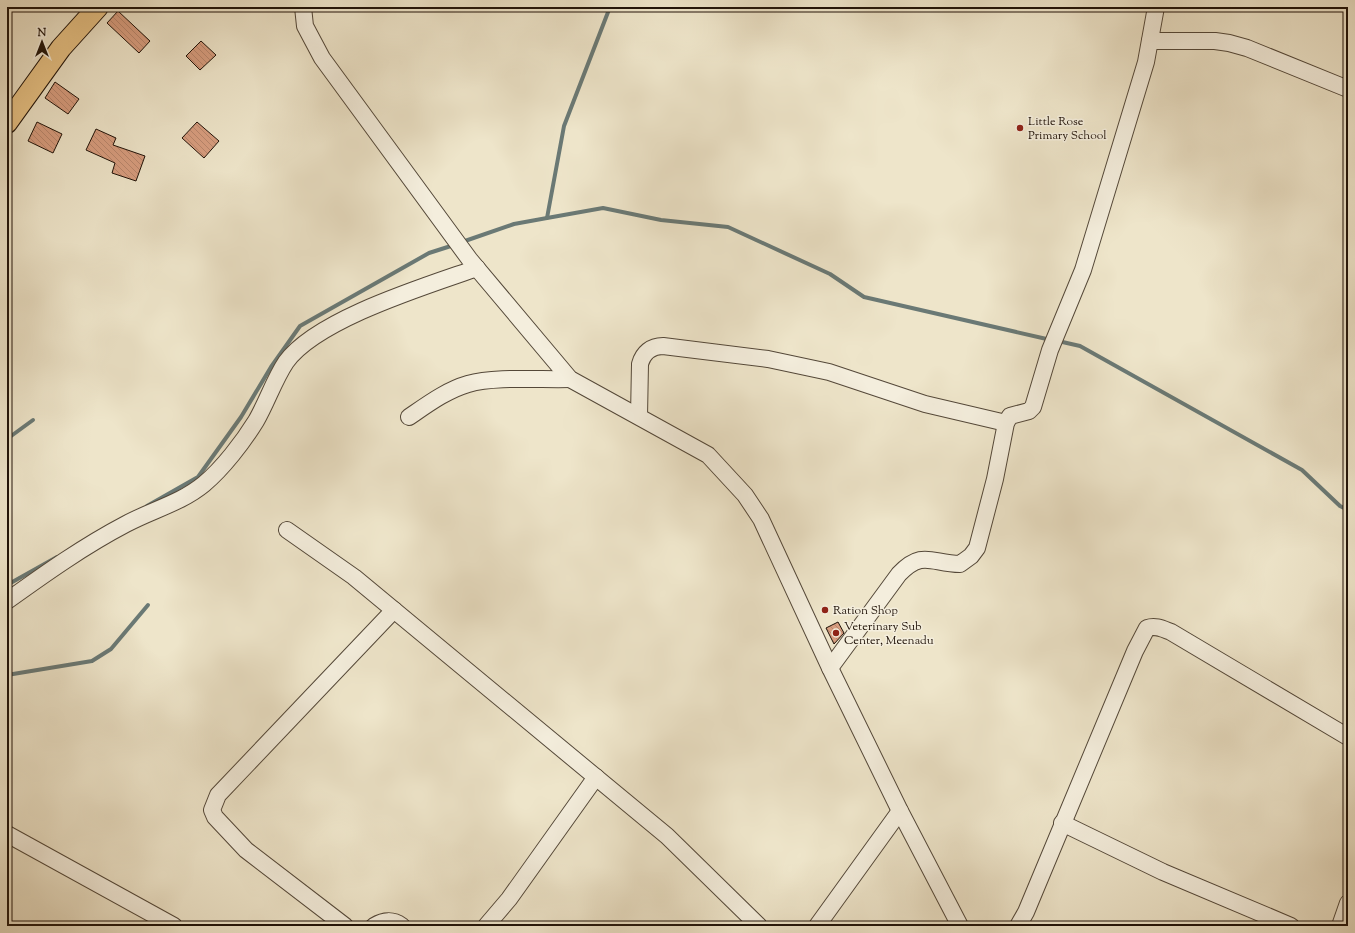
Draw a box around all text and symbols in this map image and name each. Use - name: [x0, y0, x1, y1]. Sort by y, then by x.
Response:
- north arrow: [22, 22, 62, 62]
- text: N: [37, 25, 47, 41]
- place label: Little Rose Primary School: [1028, 113, 1107, 145]
- marker: Little Rose Primary School: [1015, 123, 1025, 133]
- place label: Ration Shop: [833, 602, 898, 620]
- marker: Ration Shop: [820, 605, 830, 615]
- place label: Veterinary Sub Center, Meenadu: [844, 618, 934, 650]
- marker: Veterinary Sub Center, Meenadu: [831, 628, 841, 638]

